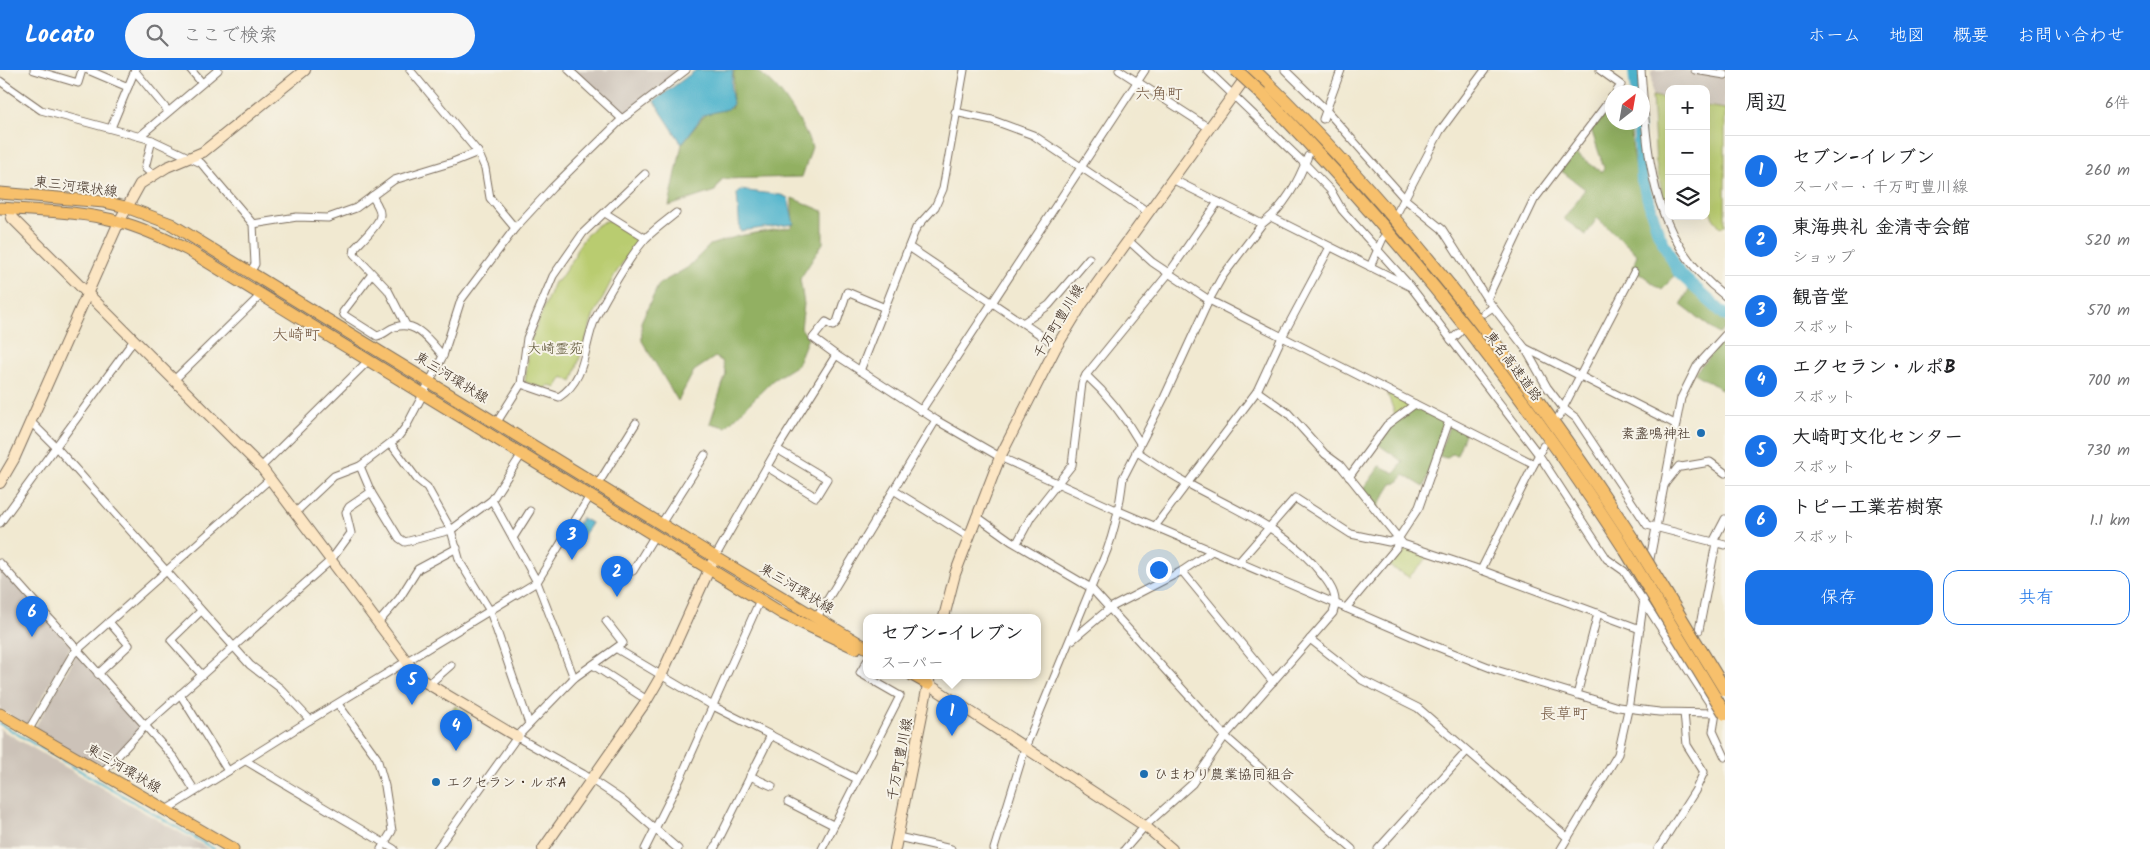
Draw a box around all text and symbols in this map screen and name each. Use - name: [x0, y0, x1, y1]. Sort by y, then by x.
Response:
- search box: [125, 13, 475, 58]
- text: Locato: [25, 16, 95, 55]
- icon: search: [143, 21, 171, 49]
- text: ここで検索: [183, 21, 278, 51]
- text: ホーム: [1808, 22, 1861, 51]
- text: 地図: [1889, 22, 1925, 51]
- text: 概要: [1953, 22, 1989, 51]
- text: お問い合わせ: [2017, 22, 2125, 51]
- district label: 六角町: [1135, 82, 1183, 107]
- north arrow: [1605, 85, 1650, 130]
- map controls: [1665, 85, 1710, 220]
- button: +: [1665, 85, 1710, 130]
- text: 周辺: [1745, 87, 1787, 120]
- text: 6件: [2105, 91, 2130, 116]
- button: −: [1665, 130, 1710, 175]
- text: セブン-イレブン: [1792, 143, 1935, 173]
- text: 1: [1759, 158, 1763, 183]
- text: 260 m: [2085, 158, 2130, 183]
- street label: 東三河環状線: [33, 171, 119, 203]
- button: layers: [1665, 175, 1710, 220]
- text: スーパー · 千万町豊川線: [1792, 175, 1968, 200]
- text: 東海典礼 金清寺会館: [1792, 213, 1970, 243]
- text: 2: [1756, 228, 1766, 253]
- text: 520 m: [2085, 228, 2130, 253]
- text: ショップ: [1792, 245, 1855, 270]
- street label: 千万町豊川線: [1028, 280, 1090, 363]
- text: 観音堂: [1792, 283, 1849, 313]
- text: 3: [1757, 298, 1765, 323]
- text: 570 m: [2087, 298, 2130, 323]
- text: スポット: [1792, 315, 1856, 340]
- district label: 大崎町: [272, 323, 320, 348]
- street label: 東名高速道路: [1479, 326, 1547, 407]
- park label: 大崎霊苑: [527, 338, 583, 360]
- street label: 東三河環状線: [410, 346, 493, 409]
- text: エクセラン・ルポB: [1792, 353, 1956, 383]
- text: 4: [1757, 368, 1765, 393]
- text: 700 m: [2087, 368, 2130, 393]
- text: スポット: [1792, 385, 1856, 410]
- place label: 素盞鳴神社: [1621, 423, 1691, 445]
- text: 大崎町文化センター: [1792, 423, 1963, 453]
- marker: 素盞鳴神社: [1695, 427, 1707, 439]
- text: 5: [1757, 438, 1765, 463]
- text: 730 m: [2086, 438, 2130, 463]
- text: スポット: [1792, 455, 1856, 480]
- text: トピー工業若樹寮: [1792, 493, 1943, 523]
- text: 6: [1757, 508, 1765, 533]
- text: 1.1 km: [2090, 508, 2130, 533]
- pin: 3: [556, 519, 588, 560]
- text: スポット: [1792, 525, 1856, 550]
- pin: 2: [601, 556, 633, 597]
- your location: [1146, 557, 1172, 583]
- street label: 東三河環状線: [755, 558, 838, 620]
- button: 保存: [1745, 570, 1933, 625]
- button: 共有: [1943, 570, 2130, 625]
- pin: 6: [16, 596, 48, 637]
- popup: [863, 614, 1041, 679]
- text: セブン-イレブン: [880, 619, 1024, 649]
- text: スーパー: [880, 651, 944, 676]
- pin: 5: [396, 664, 428, 705]
- pin: 1: [936, 695, 968, 736]
- district label: 長草町: [1540, 702, 1588, 727]
- pin: 4: [440, 710, 472, 751]
- street label: 千万町豊川線: [881, 716, 919, 803]
- street label: 東三河環状線: [82, 738, 165, 799]
- place label: ひまわり農業協同組合: [1154, 764, 1294, 786]
- marker: ひまわり農業協同組合: [1138, 768, 1150, 780]
- place label: エクセラン・ルポA: [446, 772, 567, 794]
- marker: エクセラン・ルポA: [430, 776, 442, 788]

